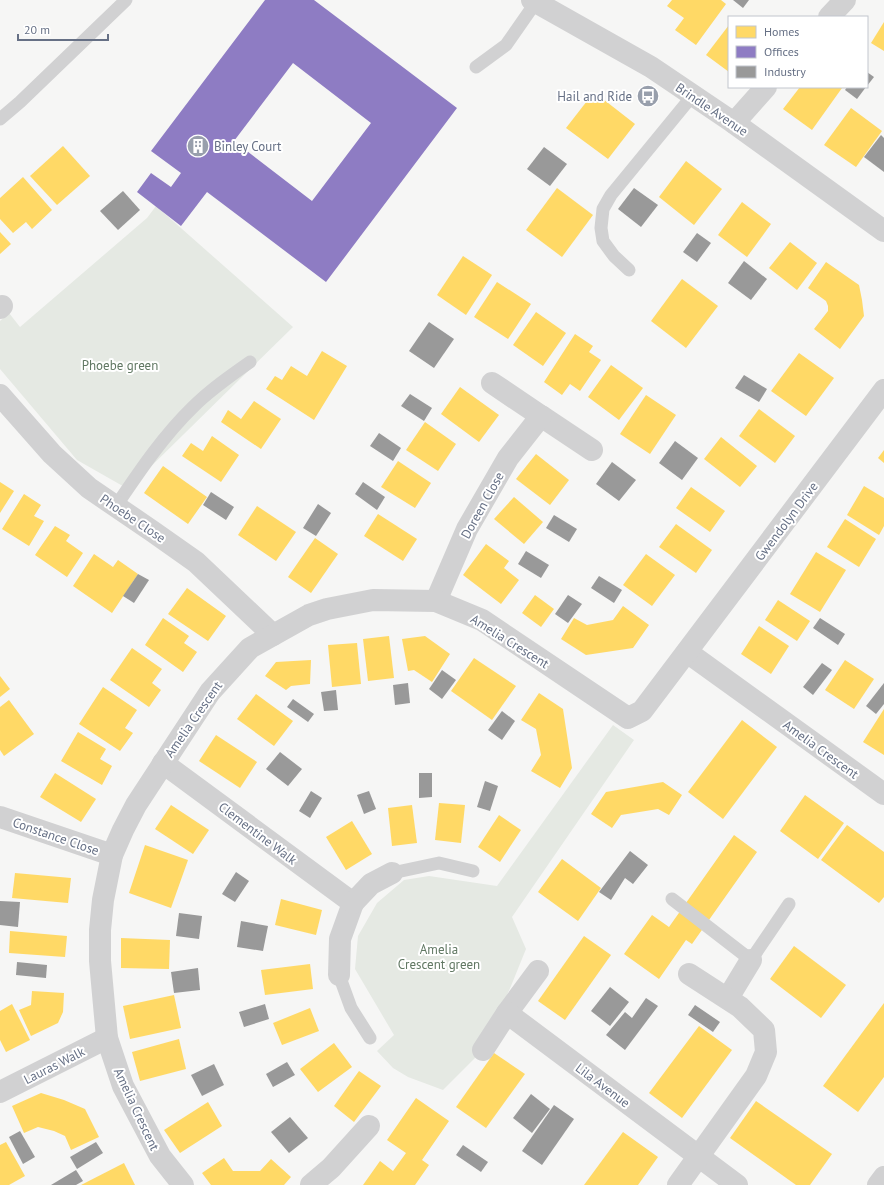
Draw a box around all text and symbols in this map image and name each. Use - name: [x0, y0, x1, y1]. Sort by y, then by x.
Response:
- scale bar: [18, 16, 108, 42]
- legend: [728, 16, 868, 88]
- text: 20 m: [24, 22, 50, 37]
- text: Homes: [764, 24, 799, 39]
- text: Offices: [764, 44, 799, 59]
- text: Industry: [764, 64, 806, 79]
- street label: Brindle Avenue: [672, 79, 751, 140]
- bus stop icon: Hail and Ride: [635, 83, 661, 109]
- place label: Hail and Ride: [557, 88, 632, 105]
- building icon: Binley Court: [185, 133, 211, 159]
- place label: Binley Court: [214, 138, 282, 155]
- park label: Phoebe green: [82, 357, 158, 374]
- street label: Doreen Close: [457, 469, 508, 542]
- street label: Gwendolyn Drive: [751, 478, 822, 564]
- street label: Phoebe Close: [97, 490, 169, 547]
- street label: Amelia Crescent: [467, 611, 553, 673]
- street label: Amelia Crescent: [161, 677, 226, 761]
- street label: Amelia Crescent: [780, 716, 862, 783]
- street label: Clementine Walk: [215, 798, 301, 869]
- street label: Constance Close: [10, 814, 101, 859]
- park label: Amelia Crescent green: [398, 941, 480, 973]
- street label: Lauras Walk: [21, 1042, 88, 1088]
- street label: Lila Avenue: [572, 1059, 633, 1111]
- street label: Amelia Crescent: [110, 1065, 163, 1154]

